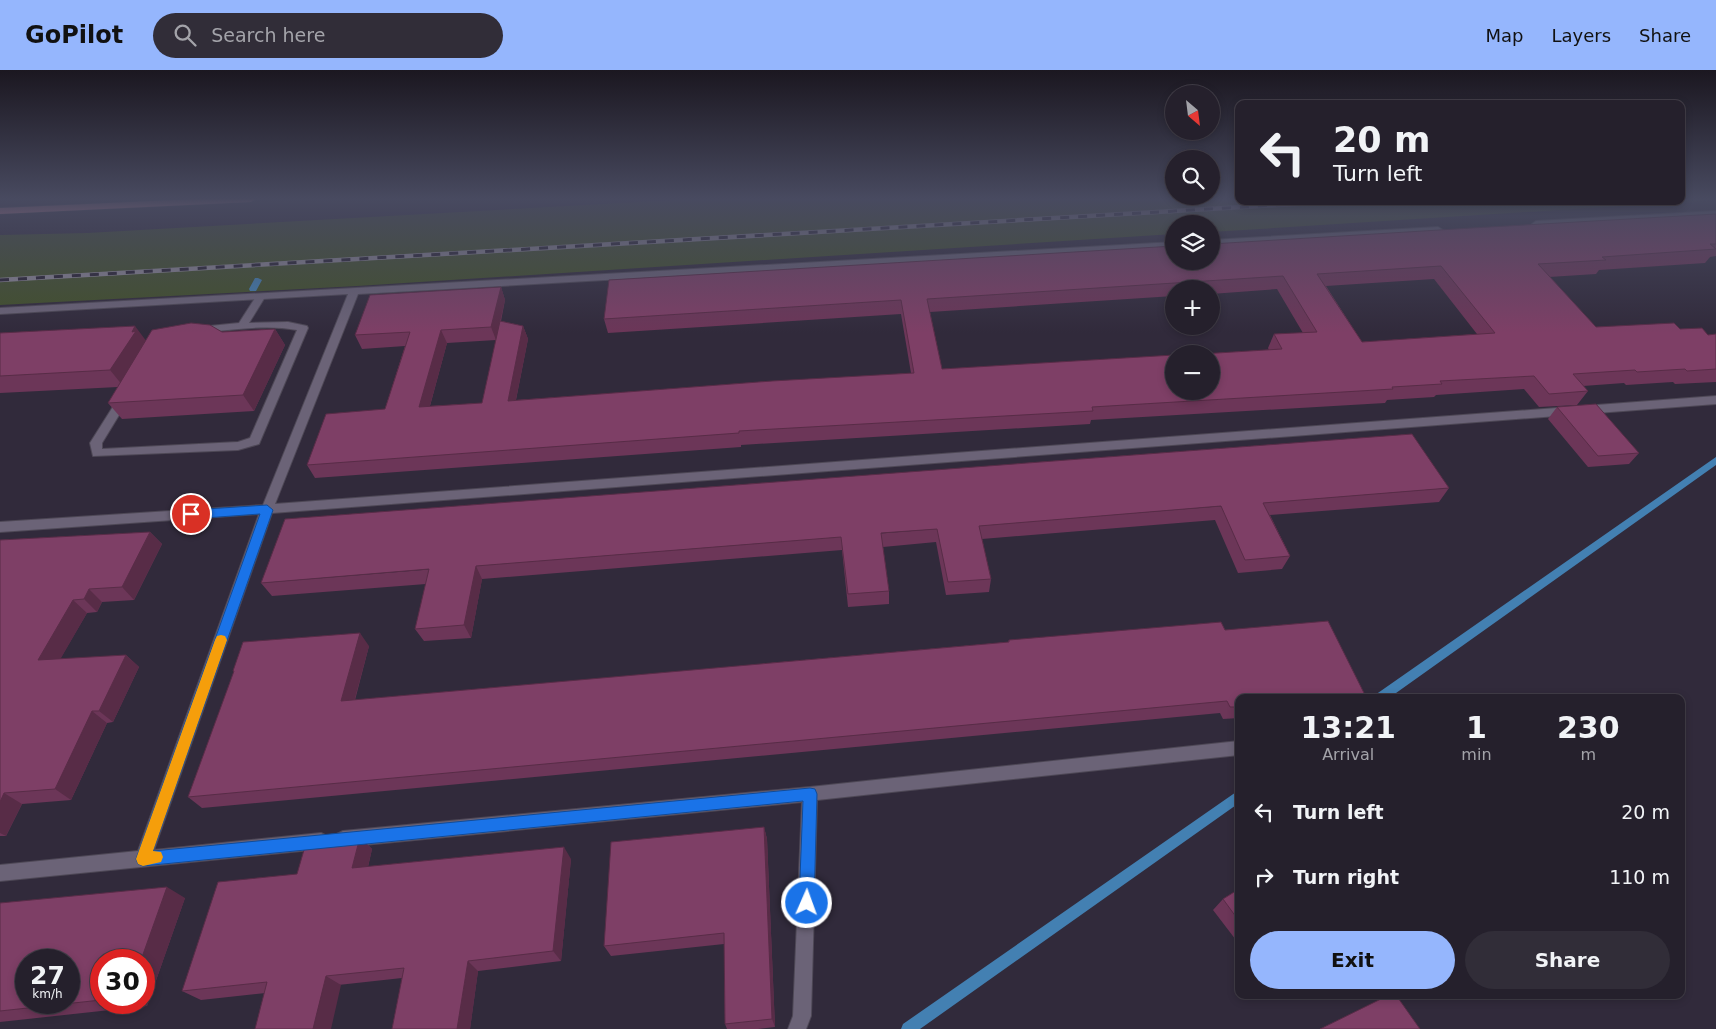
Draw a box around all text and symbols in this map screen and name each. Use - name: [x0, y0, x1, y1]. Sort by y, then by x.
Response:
- search box: [153, 13, 503, 58]
- text: GoPilot: [25, 21, 123, 49]
- icon: search: [171, 21, 199, 49]
- text: Search here: [211, 24, 325, 46]
- text: Map: [1485, 25, 1523, 46]
- text: Layers: [1551, 25, 1611, 46]
- text: Share: [1639, 25, 1691, 46]
- north arrow: [1165, 85, 1220, 140]
- map controls: [1165, 85, 1220, 400]
- icon: left: [1250, 120, 1315, 185]
- text: 20 m: [1333, 120, 1430, 160]
- button: search: [1165, 150, 1220, 205]
- text: Turn left: [1333, 161, 1422, 186]
- button: layers: [1165, 215, 1220, 270]
- button: +: [1165, 280, 1220, 335]
- button: −: [1165, 345, 1220, 400]
- pin: [170, 493, 212, 535]
- icon: arrive: [177, 500, 205, 528]
- text: 13:21: [1300, 710, 1396, 745]
- text: 1: [1466, 710, 1487, 745]
- text: 230: [1557, 710, 1620, 745]
- text: Arrival: [1322, 745, 1374, 764]
- text: min: [1461, 745, 1492, 764]
- text: m: [1580, 745, 1596, 764]
- icon: left: [1250, 798, 1278, 826]
- text: Turn left: [1293, 801, 1384, 823]
- text: 20 m: [1621, 801, 1670, 823]
- icon: right: [1250, 863, 1278, 891]
- text: Turn right: [1293, 866, 1399, 888]
- text: 110 m: [1609, 866, 1670, 888]
- position arrow: [780, 876, 832, 928]
- button: Exit: [1250, 931, 1455, 989]
- button: Share: [1465, 931, 1670, 989]
- speed limit sign: 30: [90, 949, 155, 1014]
- text: 27: [30, 961, 65, 990]
- text: km/h: [32, 987, 63, 1001]

